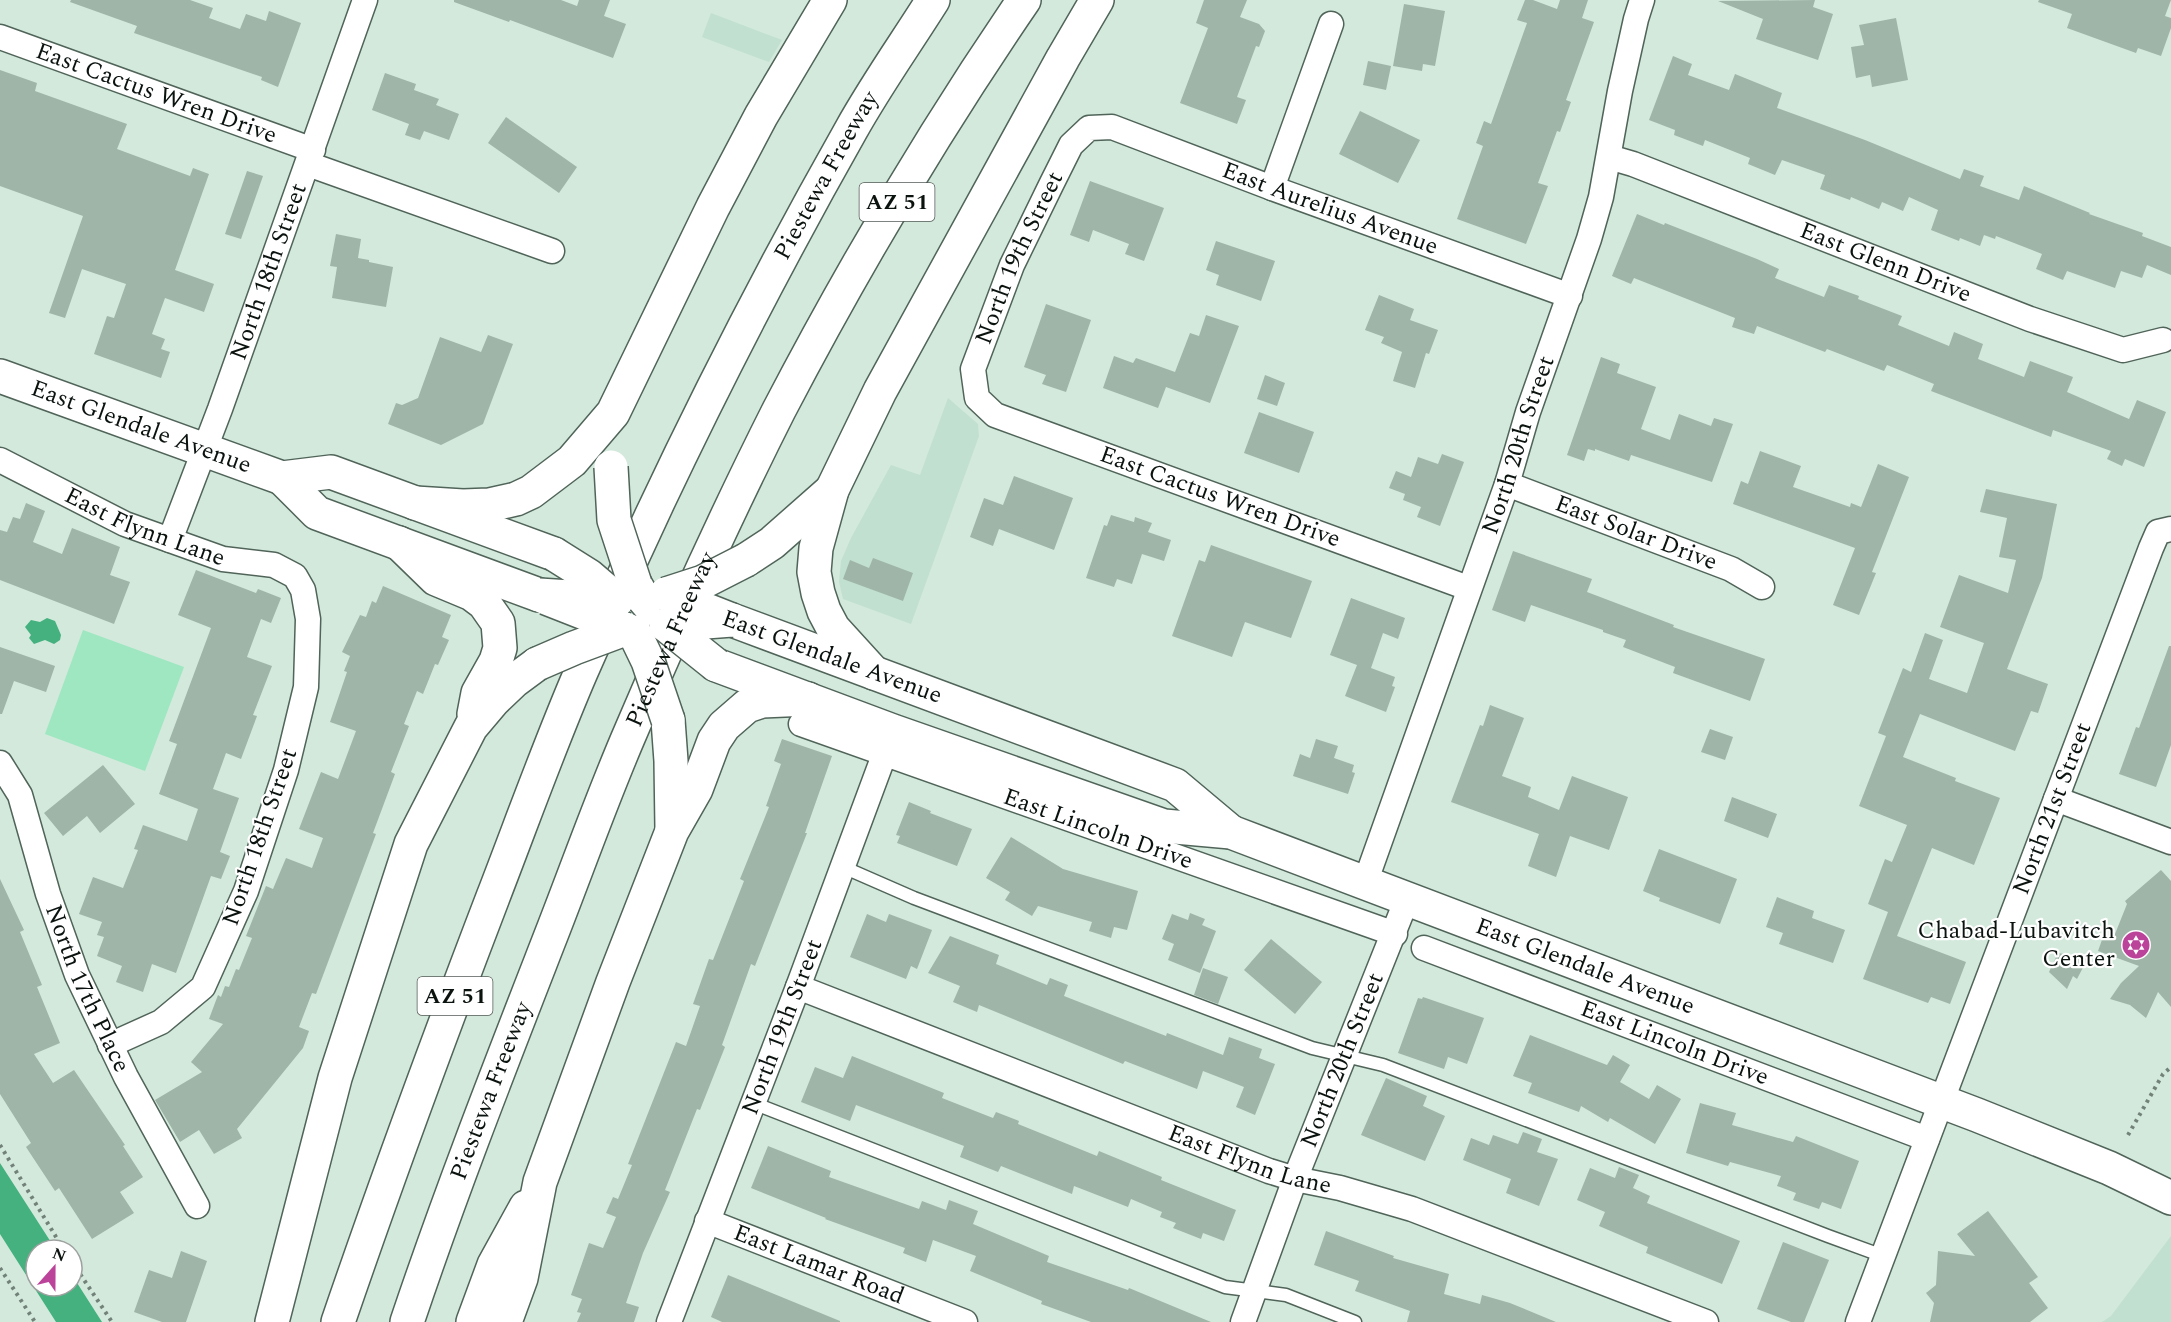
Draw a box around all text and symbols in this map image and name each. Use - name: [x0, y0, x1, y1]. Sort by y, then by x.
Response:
- street label: East Cactus Wren Drive: [30, 33, 282, 153]
- street label: Piestewa Freeway: [765, 83, 889, 267]
- street label: East Aurelius Avenue: [1217, 153, 1443, 265]
- street label: North 19th Street: [966, 165, 1073, 350]
- street label: North 18th Street: [221, 178, 317, 365]
- road number: AZ 51: [860, 183, 934, 221]
- street label: East Glenn Drive: [1794, 213, 1977, 312]
- street label: North 20th Street: [1472, 351, 1564, 539]
- street label: East Glendale Avenue: [26, 371, 256, 483]
- street label: East Cactus Wren Drive: [1094, 437, 1346, 557]
- street label: East Flynn Lane: [58, 478, 230, 576]
- street label: East Solar Drive: [1550, 486, 1723, 580]
- street label: Piestewa Freeway: [617, 545, 727, 733]
- street label: East Glendale Avenue: [717, 600, 947, 714]
- street label: North 21st Street: [2003, 717, 2101, 900]
- street label: North 18th Street: [213, 743, 307, 931]
- street label: East Lincoln Drive: [998, 779, 1198, 879]
- street label: North 17th Place: [35, 900, 139, 1079]
- street label: East Glendale Avenue: [1470, 908, 1700, 1024]
- place label: Chabad-Lubavitch Center: [1917, 913, 2115, 977]
- synagogue icon: Chabad-Lubavitch Center: [2120, 929, 2152, 961]
- street label: North 19th Street: [732, 934, 832, 1120]
- street label: North 20th Street: [1291, 967, 1394, 1153]
- road number: AZ 51: [418, 977, 492, 1015]
- street label: East Lincoln Drive: [1575, 991, 1774, 1095]
- street label: Piestewa Freeway: [441, 995, 542, 1185]
- street label: East Flynn Lane: [1162, 1115, 1335, 1204]
- street label: East Lamar Road: [728, 1215, 910, 1314]
- north arrow: [24, 1238, 84, 1298]
- text: N: [49, 1241, 69, 1268]

